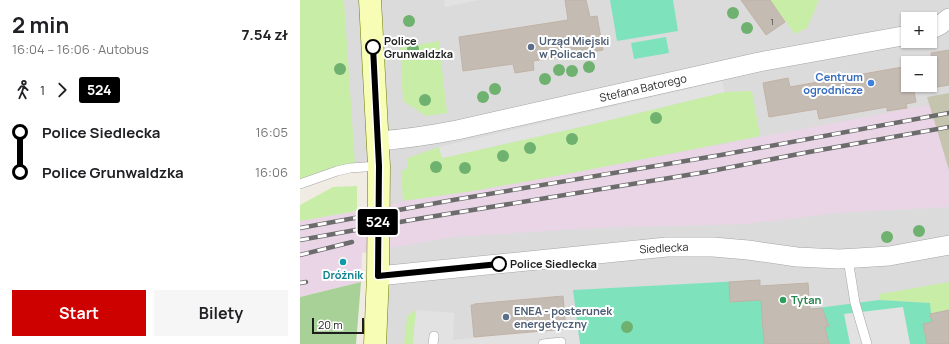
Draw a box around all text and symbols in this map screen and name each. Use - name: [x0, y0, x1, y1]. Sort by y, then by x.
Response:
- text: 2 min: [12, 10, 69, 40]
- map controls: [901, 12, 937, 92]
- button: +: [901, 12, 937, 48]
- house number: 1: [770, 15, 774, 28]
- text: 7.54 zł: [241, 24, 288, 45]
- place label: Police Grunwaldzka: [384, 33, 453, 61]
- place label: Urząd Miejski w Policach: [539, 33, 609, 61]
- marker: Police Grunwaldzka: [365, 39, 381, 55]
- text: 16:04 – 16:06 · Autobus: [12, 40, 149, 58]
- marker: Urząd Miejski w Policach: [526, 42, 536, 52]
- button: −: [901, 56, 937, 92]
- place label: Centrum ogrodnicze: [803, 69, 863, 97]
- street label: Stefana Batorego: [598, 70, 688, 105]
- marker: Centrum ogrodnicze: [866, 78, 876, 88]
- icon: walk: [12, 79, 34, 101]
- icon: forward: [51, 79, 73, 101]
- text: 524: [87, 80, 112, 99]
- text: 1: [40, 81, 45, 99]
- text: Police Siedlecka: [42, 122, 161, 143]
- text: 16:05: [256, 123, 288, 141]
- text: Police Grunwaldzka: [42, 162, 184, 183]
- text: 16:06: [255, 163, 288, 181]
- line badge: 524: [355, 209, 401, 235]
- text: 524: [366, 212, 390, 231]
- street label: Siedlecka: [639, 239, 689, 256]
- marker: Police Siedlecka: [491, 256, 507, 272]
- place label: Police Siedlecka: [510, 256, 597, 271]
- marker: Dróżnik: [338, 257, 348, 267]
- place label: Dróżnik: [323, 267, 364, 282]
- button: Start: [12, 290, 146, 336]
- button: Bilety: [154, 290, 288, 336]
- place label: Tytan: [791, 292, 822, 307]
- marker: Tytan: [778, 295, 788, 305]
- place label: ENEA - posterunek energetyczny: [514, 303, 613, 331]
- marker: ENEA - posterunek energetyczny: [501, 312, 511, 322]
- scale bar: [312, 316, 364, 335]
- text: 20 m: [318, 317, 343, 332]

